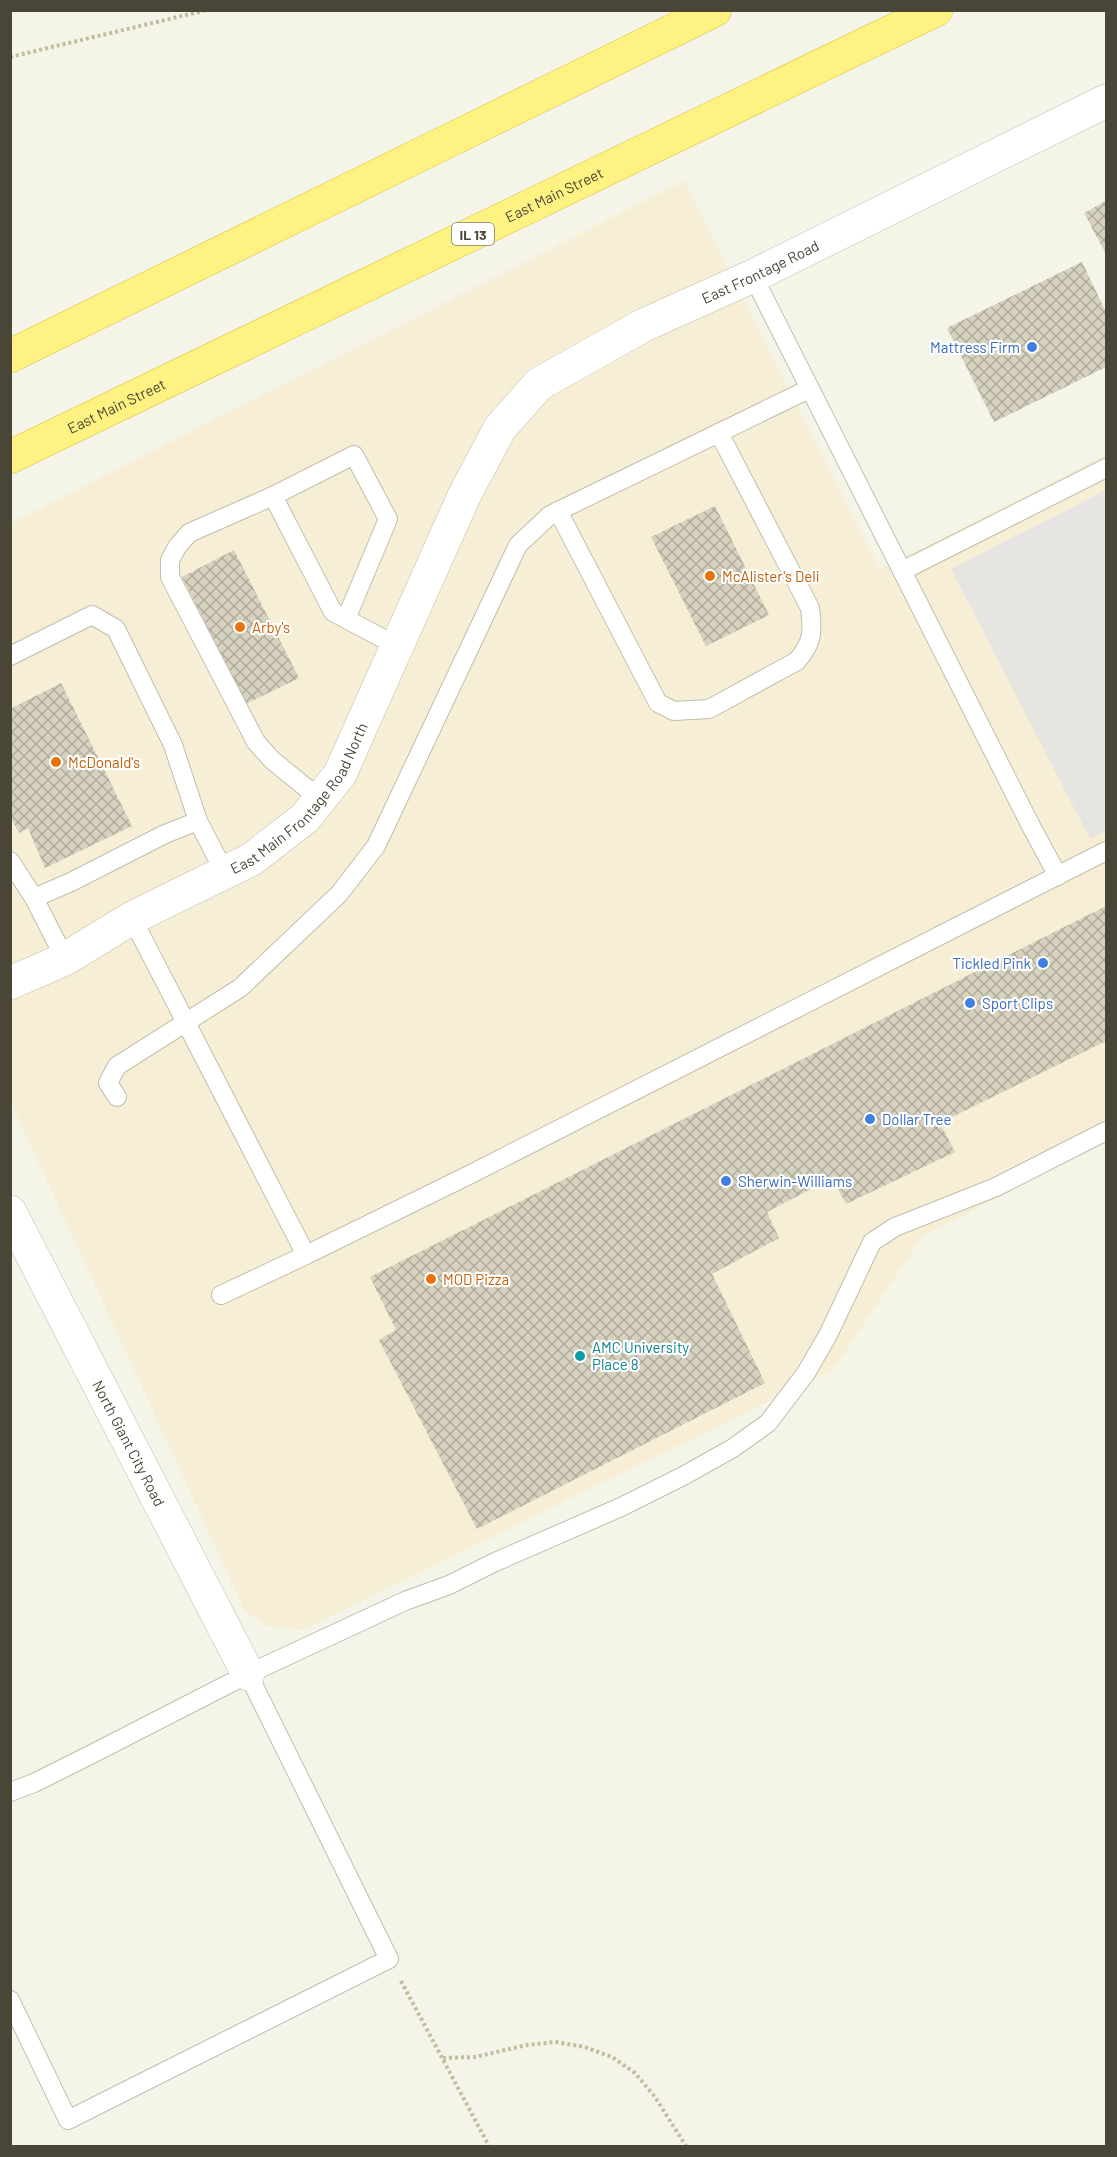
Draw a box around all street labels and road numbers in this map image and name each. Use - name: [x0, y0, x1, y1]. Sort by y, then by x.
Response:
- street label: East Main Street: [502, 163, 606, 226]
- road number: IL 13: [452, 223, 494, 245]
- street label: East Frontage Road: [699, 236, 822, 307]
- street label: East Main Street: [64, 374, 168, 437]
- street label: East Main Frontage Road North: [227, 720, 371, 877]
- street label: North Giant City Road: [89, 1377, 169, 1509]

